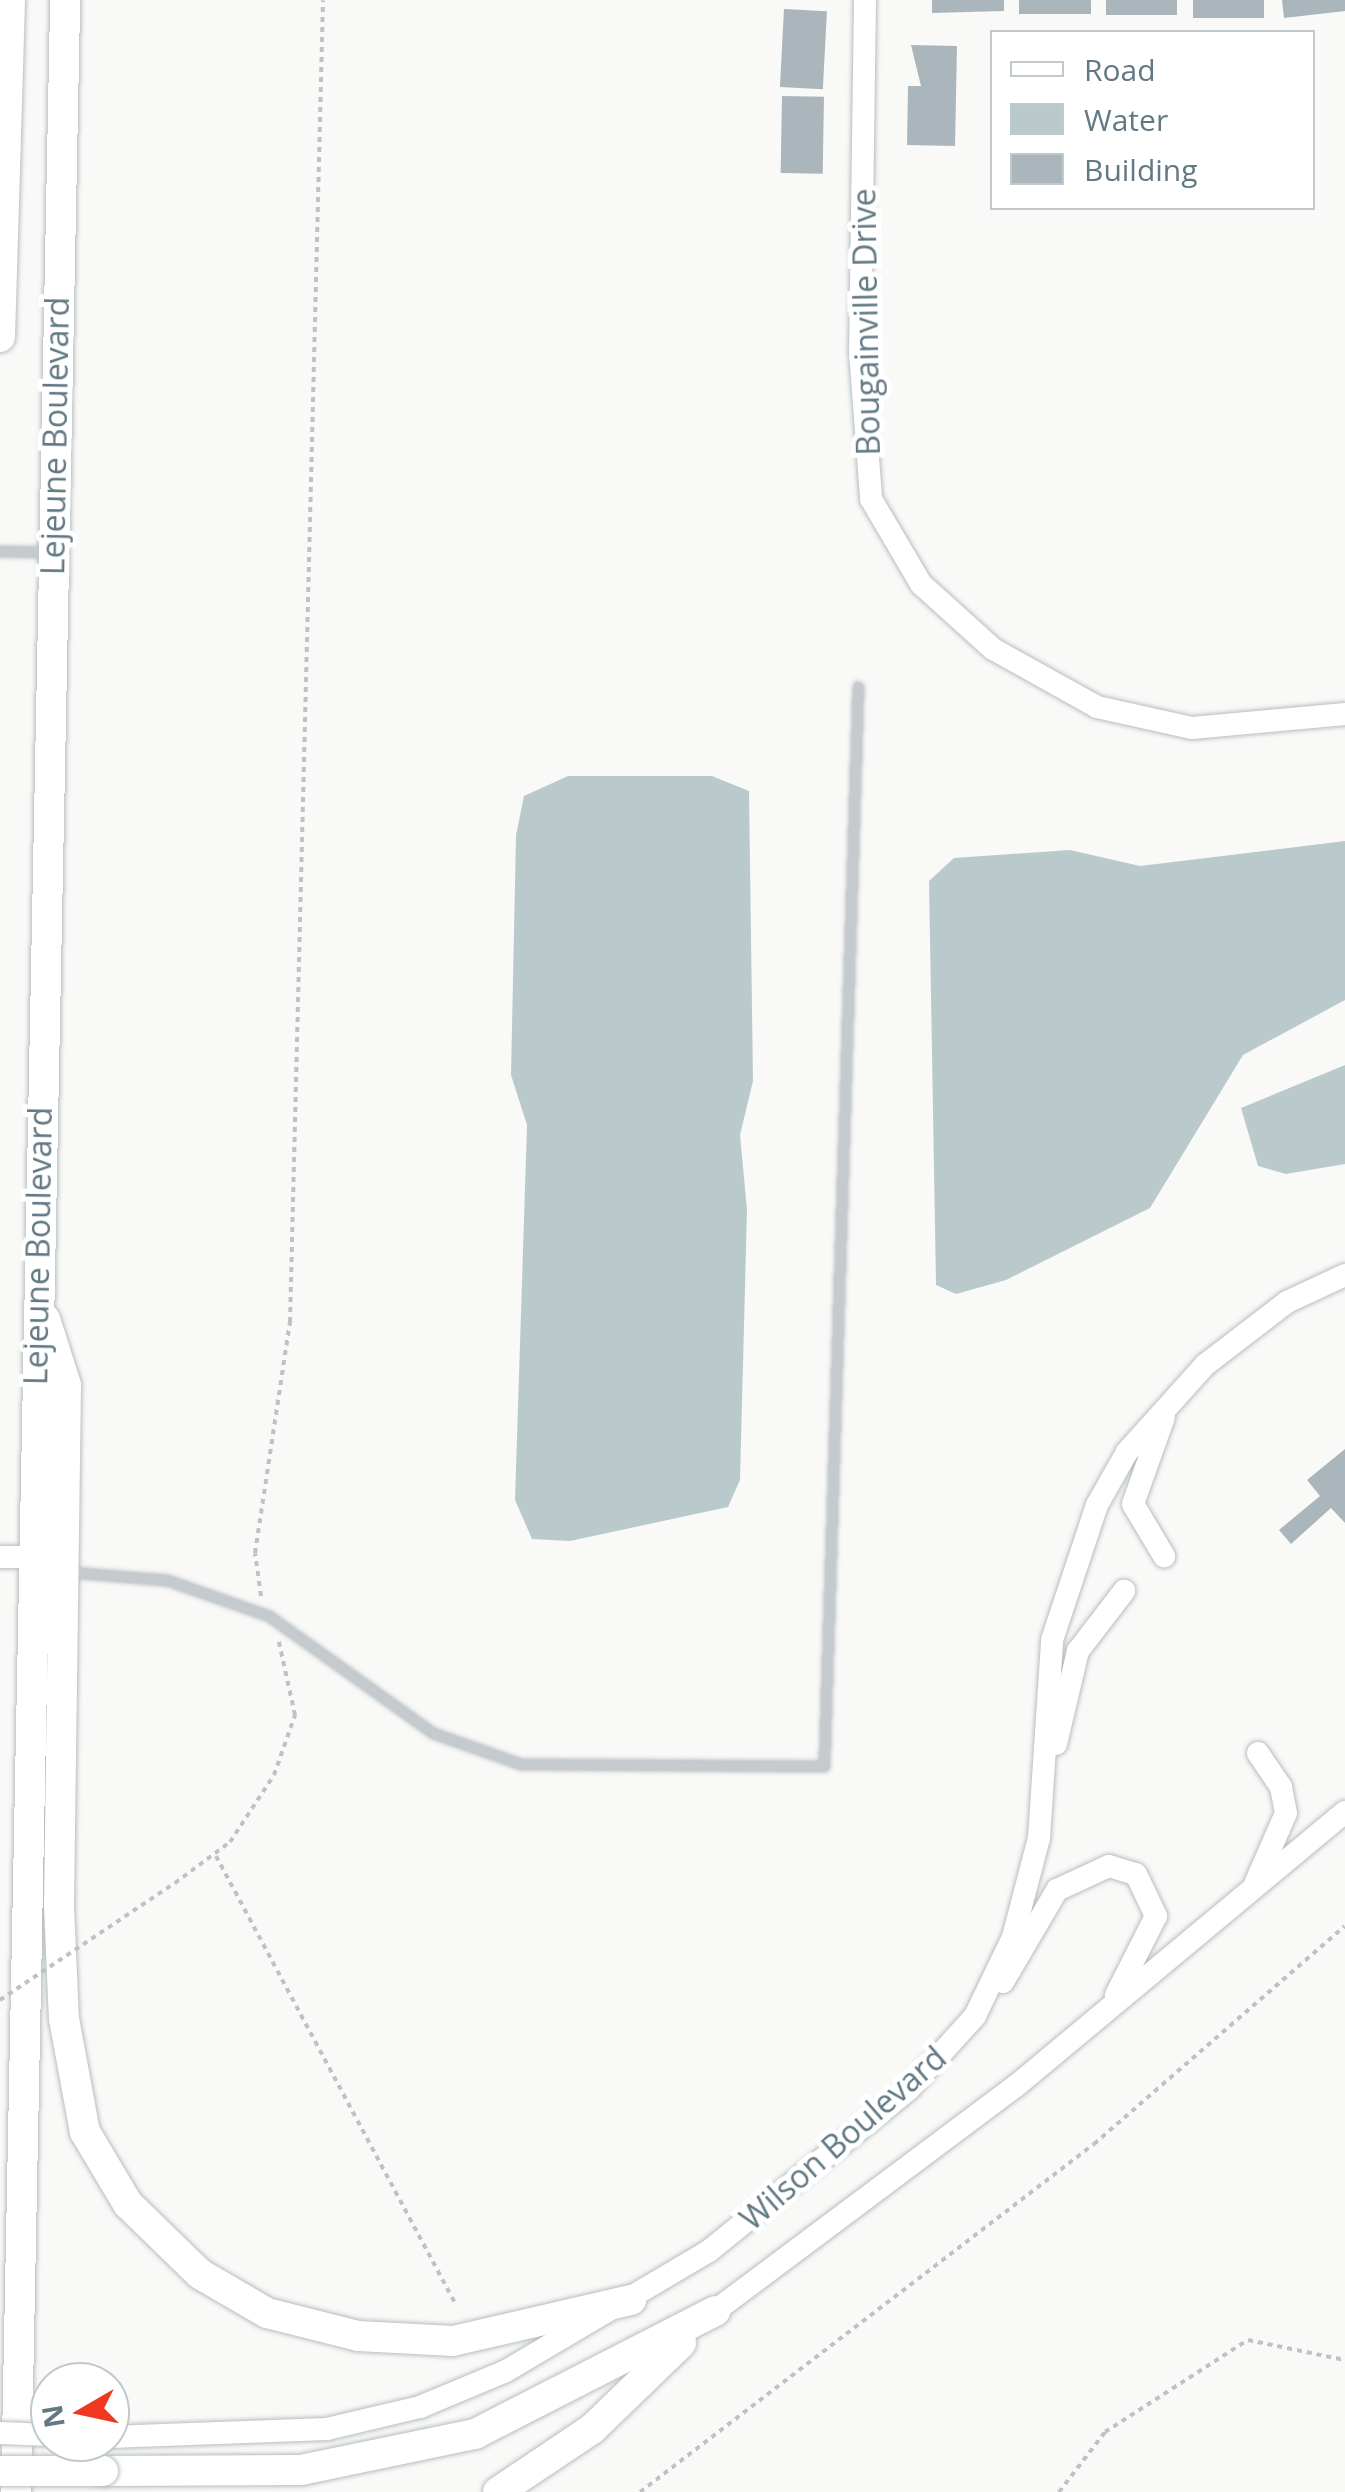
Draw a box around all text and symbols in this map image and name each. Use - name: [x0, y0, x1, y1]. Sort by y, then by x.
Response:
- legend: [990, 30, 1315, 210]
- text: Road: [1084, 49, 1156, 90]
- text: Water: [1084, 99, 1168, 140]
- text: Building: [1084, 149, 1198, 190]
- street label: Bougainville Drive: [844, 188, 888, 456]
- street label: Lejeune Boulevard: [33, 297, 77, 575]
- street label: Lejeune Boulevard: [16, 1107, 60, 1385]
- street label: Wilson Boulevard: [732, 2038, 954, 2238]
- north arrow: [30, 2362, 130, 2462]
- text: N: [32, 2402, 73, 2431]

